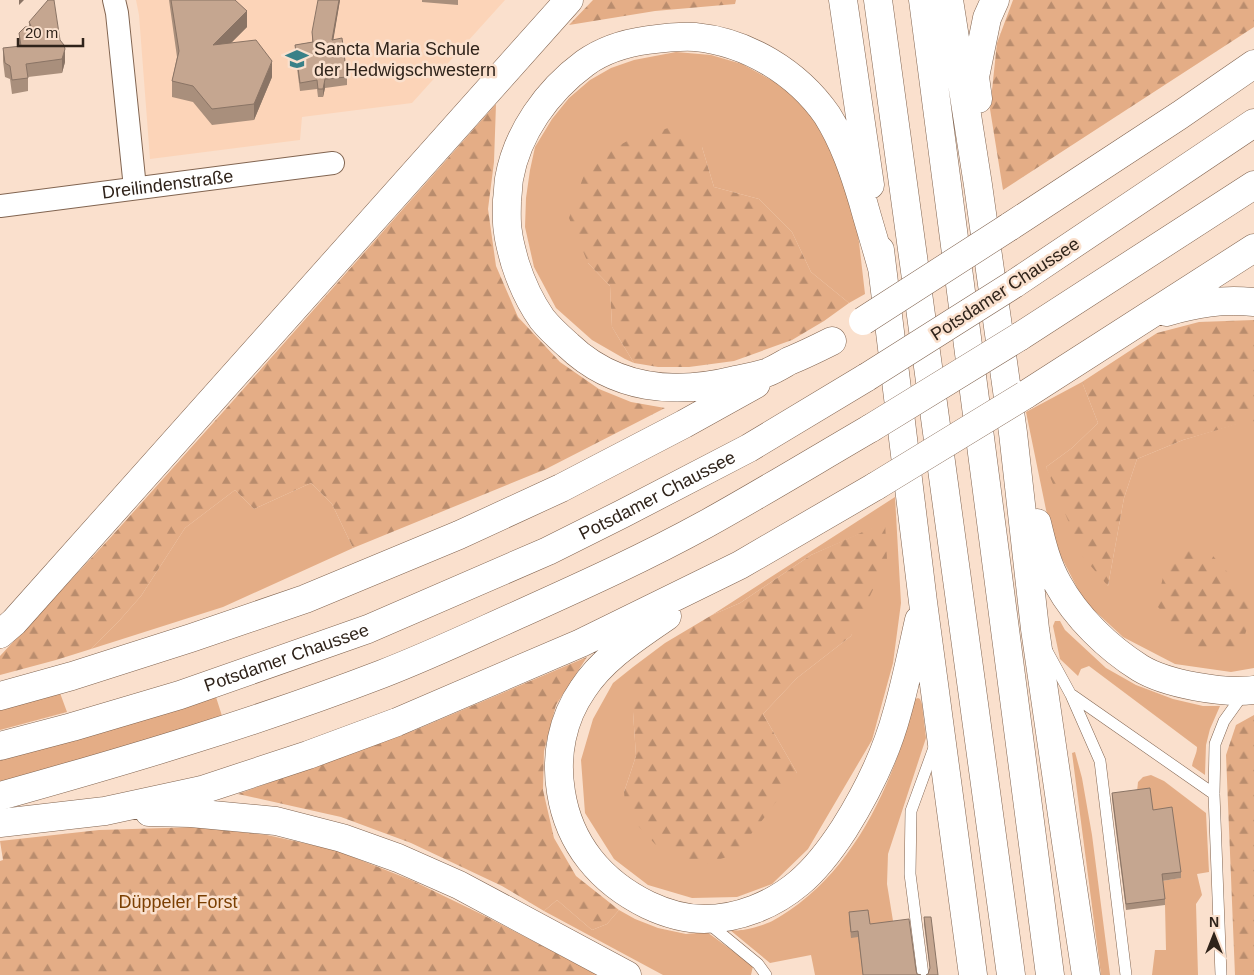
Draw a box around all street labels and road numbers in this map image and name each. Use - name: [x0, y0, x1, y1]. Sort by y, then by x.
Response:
- street label: Dreilindenstraße: [101, 166, 234, 203]
- street label: Potsdamer Chaussee: [927, 233, 1083, 345]
- street label: Potsdamer Chaussee: [576, 447, 739, 544]
- street label: Potsdamer Chaussee: [202, 619, 372, 696]

